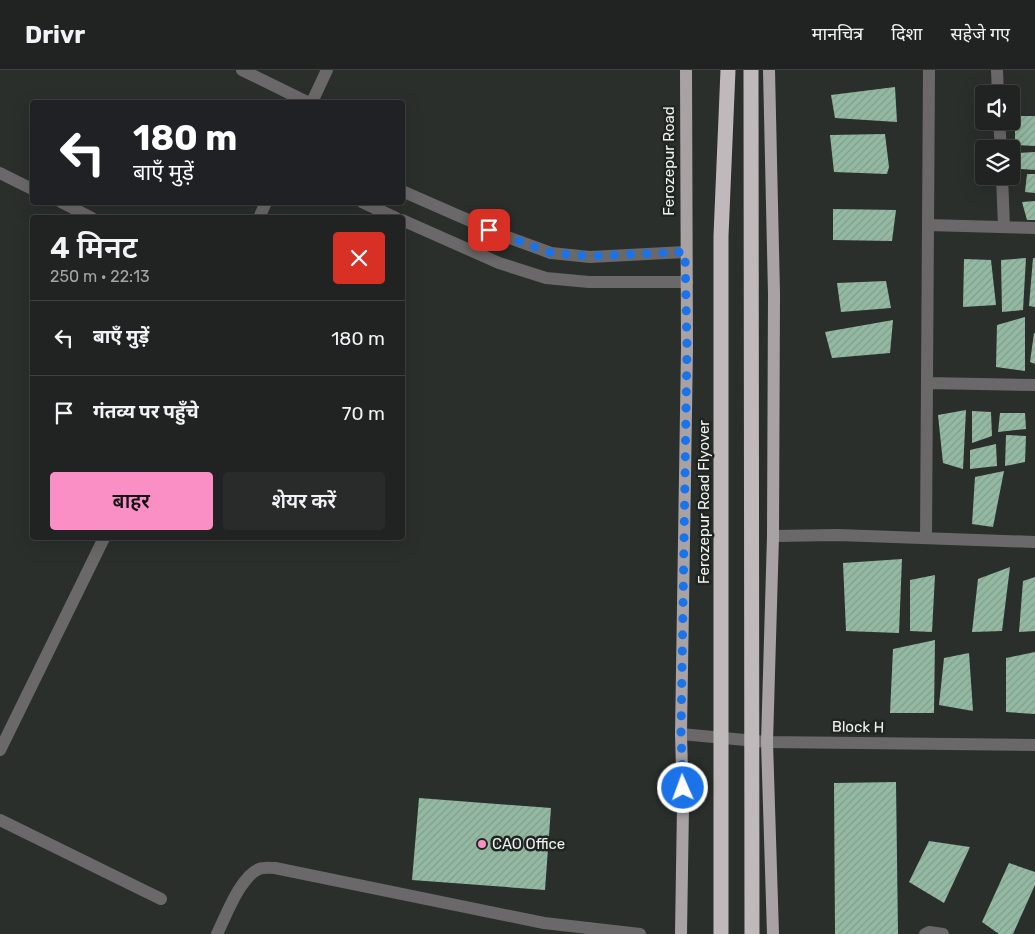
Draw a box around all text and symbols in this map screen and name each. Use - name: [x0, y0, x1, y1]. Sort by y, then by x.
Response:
- text: Drivr: [25, 21, 85, 49]
- text: मानचित्र: [812, 23, 863, 45]
- text: दिशा: [891, 23, 922, 45]
- text: सहेजे गए: [950, 23, 1010, 45]
- map controls: [975, 85, 1020, 185]
- button: sound: [975, 85, 1020, 130]
- street label: Ferozepur Road: [660, 106, 678, 216]
- text: 180 m: [133, 117, 237, 159]
- icon: left: [50, 120, 115, 185]
- button: layers: [975, 140, 1020, 185]
- text: बाएँ मुड़ें: [133, 159, 194, 186]
- pin: [468, 209, 510, 251]
- icon: arrive: [475, 216, 503, 244]
- text: 4 मिनट: [50, 230, 138, 266]
- button: close: [333, 232, 385, 284]
- text: 250 m · 22:13: [50, 267, 150, 286]
- icon: left: [50, 324, 78, 352]
- text: बाएँ मुड़ें: [93, 325, 149, 348]
- text: 180 m: [331, 327, 385, 350]
- icon: arrive: [50, 399, 78, 427]
- text: गंतव्य पर पहुँचे: [93, 400, 199, 423]
- text: 70 m: [342, 402, 385, 425]
- street label: Ferozepur Road Flyover: [695, 420, 713, 584]
- button: बाहर: [50, 472, 213, 530]
- button: शेयर करें: [223, 472, 385, 530]
- street label: Block H: [832, 718, 884, 736]
- position arrow: [656, 761, 708, 813]
- place label: CAO Office: [492, 835, 565, 853]
- marker: CAO Office: [476, 838, 488, 850]

